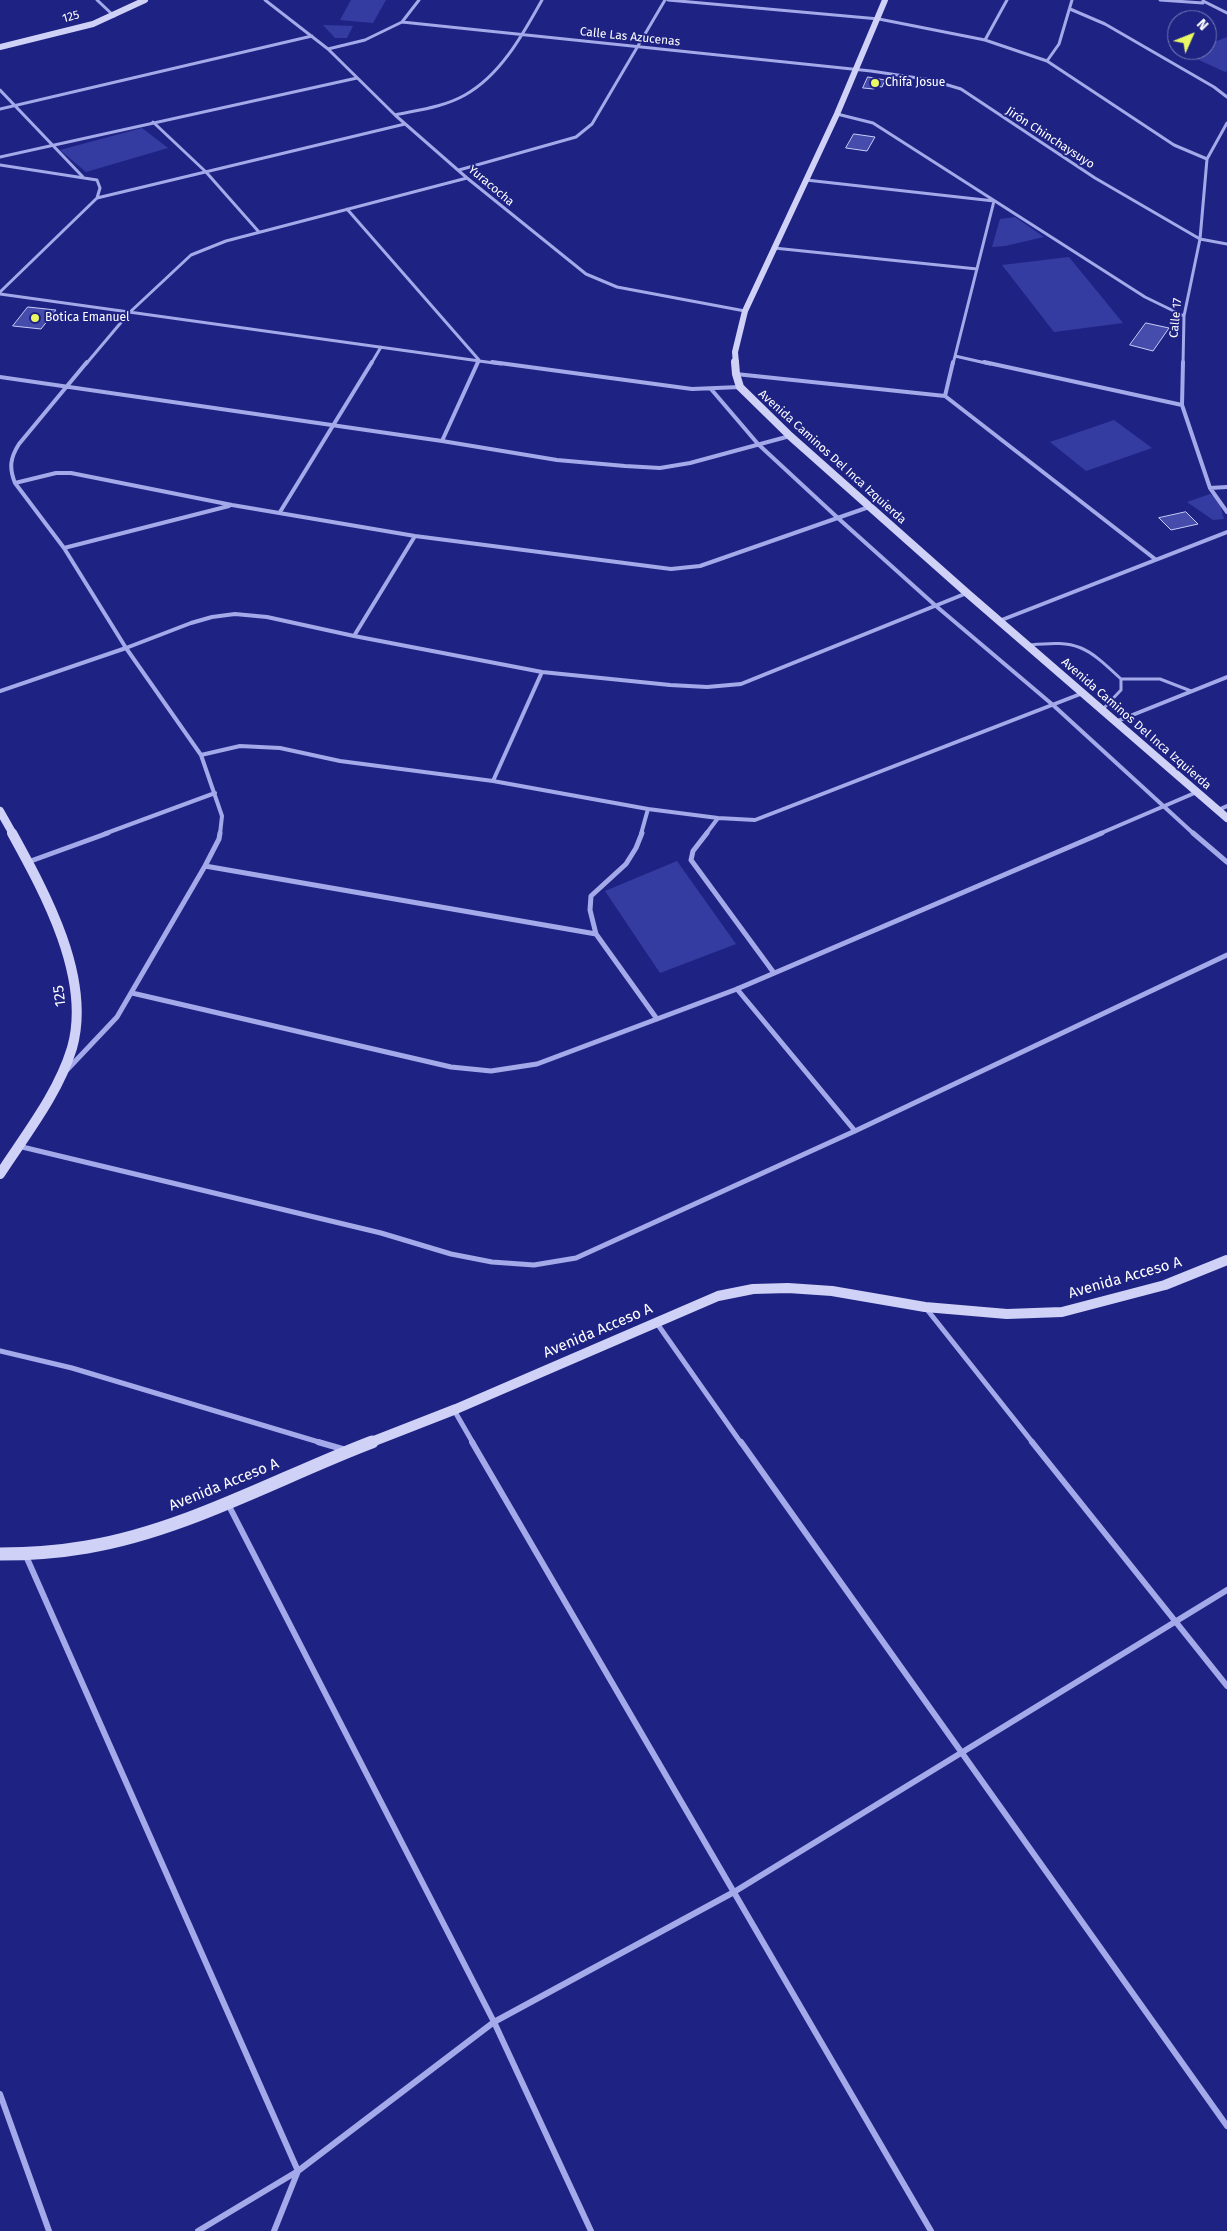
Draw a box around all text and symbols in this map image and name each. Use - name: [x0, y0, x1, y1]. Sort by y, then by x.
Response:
- street label: 125: [61, 8, 81, 26]
- north arrow: [1167, 10, 1217, 60]
- text: N: [1193, 16, 1212, 34]
- street label: Calle Las Azucenas: [579, 25, 681, 49]
- place label: Chifa Josue: [885, 76, 945, 90]
- marker: Chifa Josue: [869, 77, 881, 89]
- street label: Jirón Chinchaysuyo: [1003, 104, 1097, 172]
- street label: Yuracocha: [465, 163, 517, 209]
- street label: Calle 17: [1167, 297, 1185, 339]
- place label: Botica Emanuel: [45, 311, 130, 325]
- marker: Botica Emanuel: [29, 312, 41, 324]
- street label: Avenida Caminos Del Inca Izquierda: [755, 387, 909, 527]
- street label: Avenida Caminos Del Inca Izquierda: [1058, 655, 1214, 793]
- street label: 125: [50, 984, 70, 1008]
- street label: Avenida Acceso A: [1066, 1253, 1184, 1303]
- street label: Avenida Acceso A: [541, 1300, 655, 1362]
- street label: Avenida Acceso A: [166, 1455, 282, 1515]

